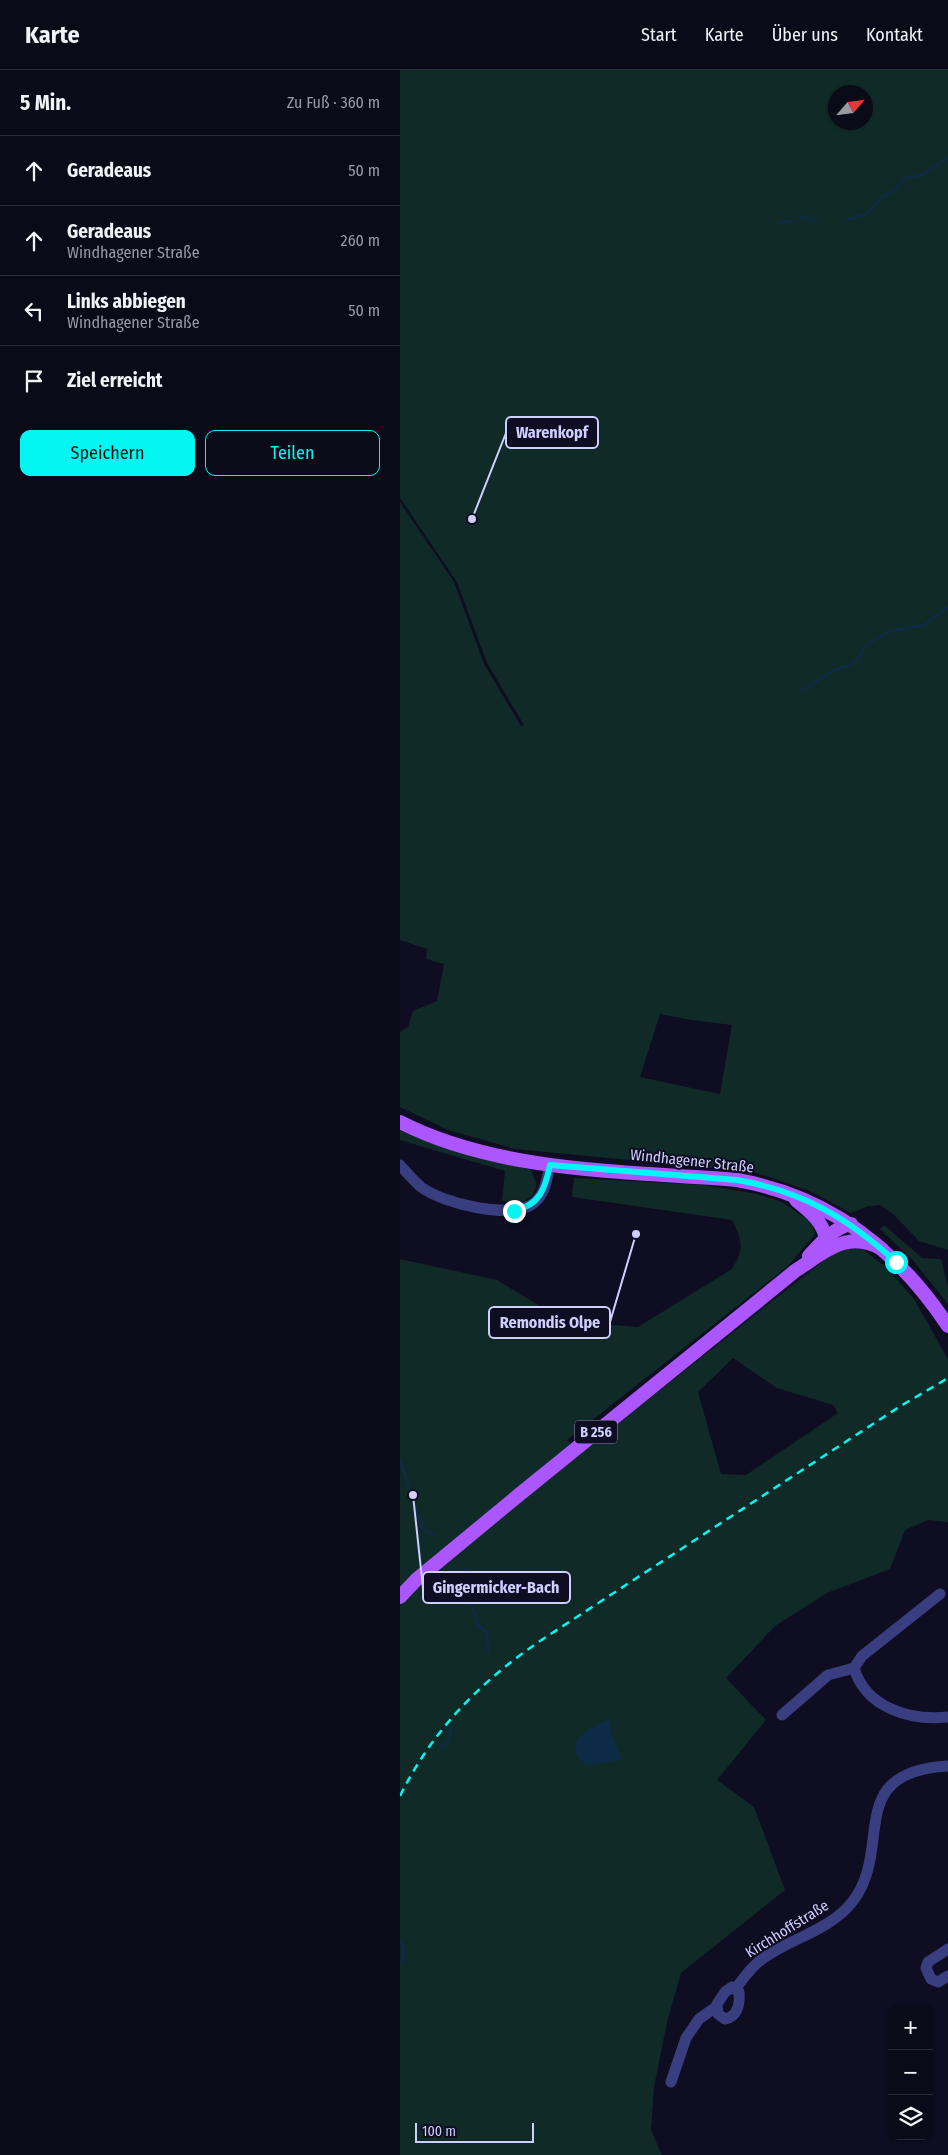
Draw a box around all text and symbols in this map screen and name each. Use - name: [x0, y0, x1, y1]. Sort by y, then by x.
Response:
- text: Karte: [25, 21, 80, 49]
- text: Start: [641, 24, 677, 46]
- text: Karte: [705, 24, 744, 46]
- text: Über uns: [772, 24, 838, 46]
- text: Kontakt: [866, 24, 923, 46]
- north arrow: [828, 85, 873, 130]
- text: 5 Min.: [20, 90, 71, 116]
- text: Zu Fuß · 360 m: [287, 93, 380, 112]
- icon: ahead: [20, 157, 48, 185]
- text: Geradeaus: [67, 159, 151, 182]
- text: 50 m: [348, 161, 380, 180]
- text: Geradeaus: [67, 220, 151, 243]
- icon: ahead: [20, 227, 48, 255]
- text: 260 m: [341, 231, 380, 250]
- text: Windhagener Straße: [67, 243, 200, 262]
- text: Links abbiegen: [67, 290, 186, 313]
- icon: left: [20, 297, 48, 325]
- text: 50 m: [348, 301, 380, 320]
- text: Windhagener Straße: [67, 313, 200, 332]
- icon: arrive: [20, 367, 48, 395]
- text: Ziel erreicht: [67, 369, 163, 392]
- callout: Warenkopf: [506, 417, 598, 448]
- text: Warenkopf: [516, 423, 590, 442]
- button: Speichern: [20, 430, 195, 476]
- button: Teilen: [205, 430, 380, 476]
- street label: Windhagener Straße: [629, 1146, 755, 1176]
- route end: [503, 1200, 526, 1223]
- route start: [885, 1251, 908, 1274]
- callout: Remondis Olpe: [489, 1307, 610, 1338]
- text: Remondis Olpe: [500, 1313, 600, 1332]
- road number: B 256: [575, 1420, 617, 1444]
- callout: Gingermicker-Bach: [423, 1572, 570, 1603]
- text: Gingermicker-Bach: [433, 1578, 559, 1597]
- street label: Kirchhoffstraße: [742, 1896, 832, 1962]
- map controls: [888, 2005, 933, 2140]
- button: +: [888, 2005, 933, 2050]
- button: −: [888, 2050, 933, 2095]
- button: layers: [888, 2095, 933, 2140]
- scale bar: [415, 2120, 534, 2143]
- text: 100 m: [422, 2123, 456, 2140]

